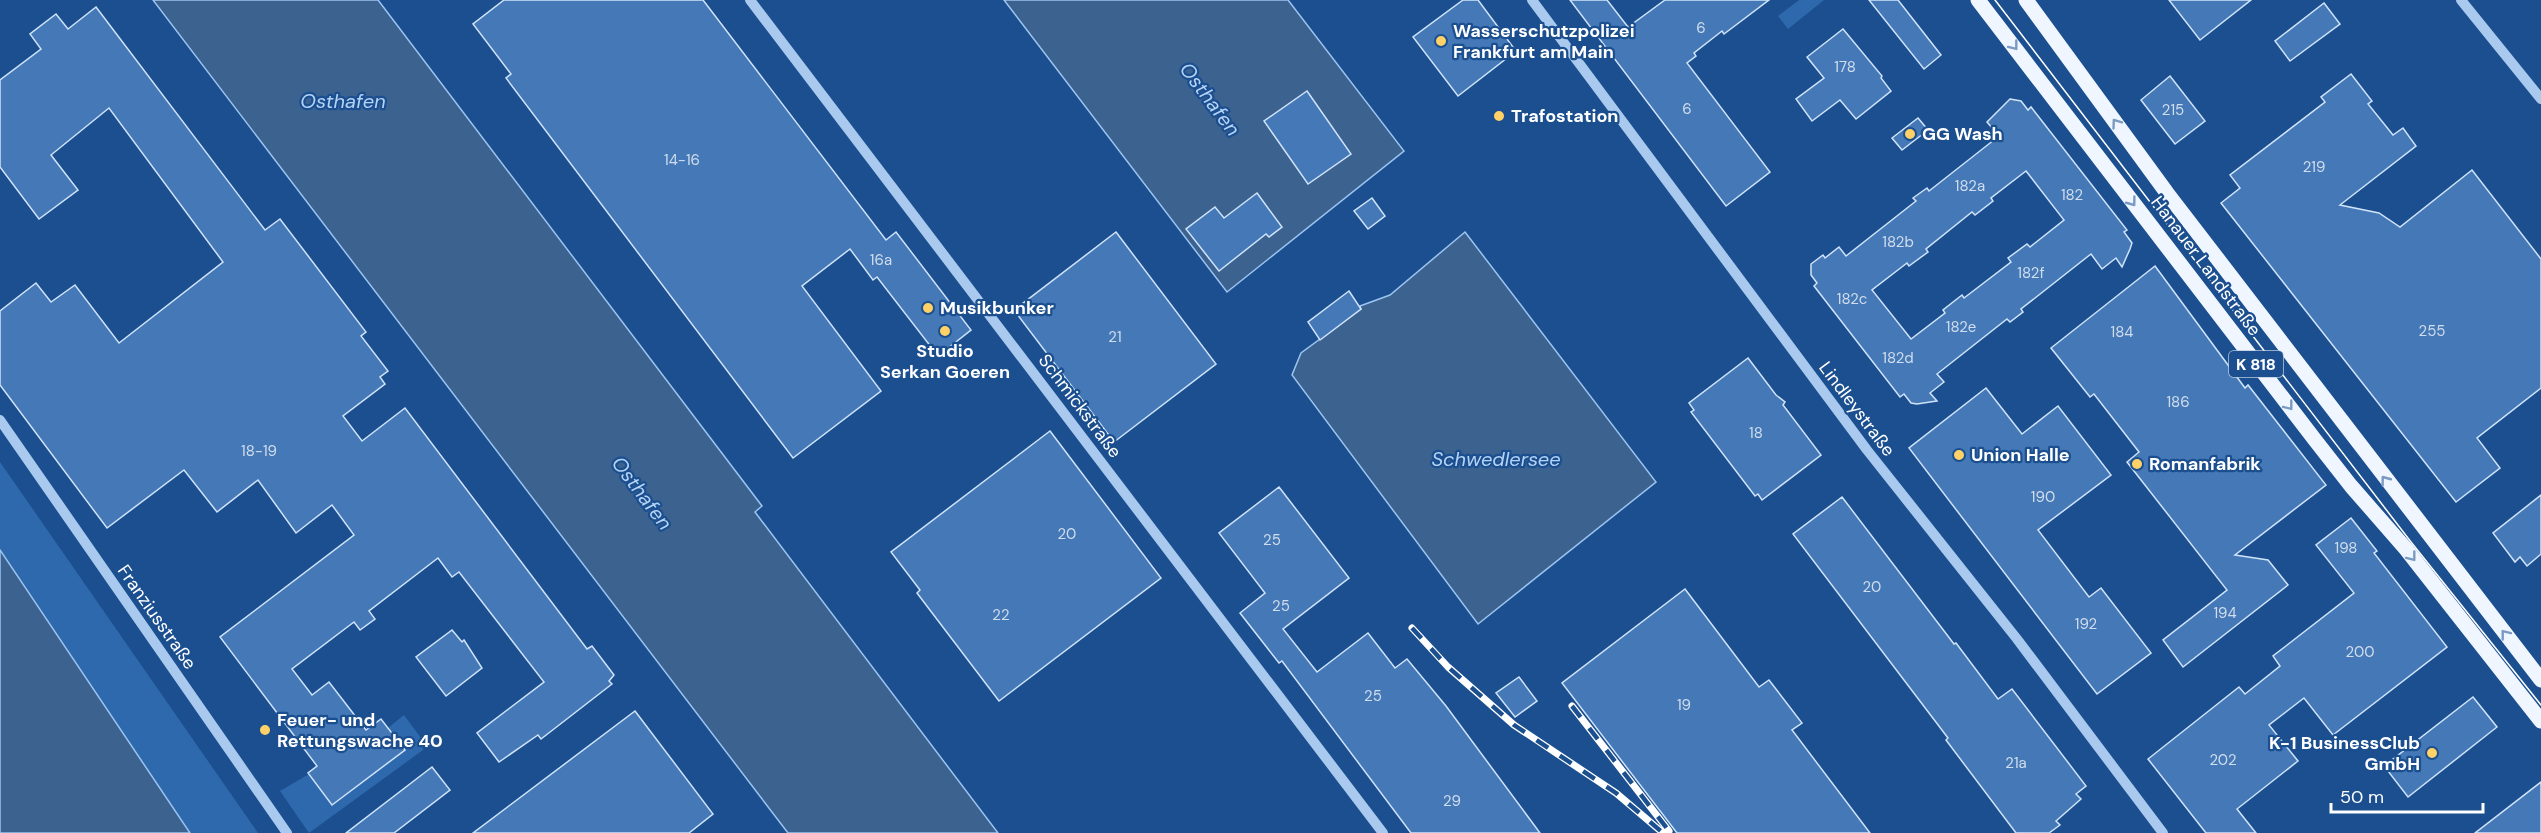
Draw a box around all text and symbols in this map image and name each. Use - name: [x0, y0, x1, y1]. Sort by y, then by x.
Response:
- house number: 6: [1696, 18, 1706, 38]
- place label: Wasserschutzpolizei Frankfurt am Main: [1453, 19, 1635, 64]
- marker: Wasserschutzpolizei Frankfurt am Main: [1434, 34, 1448, 48]
- one-way arrow: [2007, 40, 2018, 51]
- water label: Osthafen: [1174, 57, 1246, 141]
- house number: 178: [1834, 57, 1856, 77]
- water label: Osthafen: [300, 88, 386, 114]
- house number: 6: [1682, 99, 1692, 119]
- house number: 215: [2162, 100, 2184, 120]
- place label: Trafostation: [1511, 104, 1618, 128]
- marker: Trafostation: [1492, 109, 1506, 123]
- one-way arrow: [2112, 118, 2123, 129]
- place label: GG Wash: [1922, 122, 2003, 146]
- marker: GG Wash: [1903, 127, 1917, 141]
- house number: 14-16: [664, 150, 700, 170]
- house number: 219: [2303, 157, 2325, 177]
- house number: 182a: [1955, 176, 1985, 196]
- house number: 182: [2061, 185, 2083, 205]
- street label: Hanauer Landstraße: [2146, 191, 2266, 341]
- one-way arrow: [2125, 195, 2136, 206]
- house number: 182b: [1882, 232, 1914, 252]
- house number: 16a: [870, 250, 892, 270]
- house number: 182f: [2017, 263, 2045, 283]
- house number: 182c: [1837, 289, 1867, 309]
- place label: Musikbunker: [940, 296, 1054, 320]
- marker: Musikbunker: [921, 301, 935, 315]
- house number: 182e: [1946, 317, 1976, 337]
- house number: 255: [2419, 321, 2445, 341]
- house number: 184: [2111, 322, 2133, 342]
- marker: Studio Serkan Goeren: [938, 324, 952, 338]
- house number: 21: [1108, 327, 1122, 347]
- place label: Studio Serkan Goeren: [880, 339, 1010, 384]
- house number: 182d: [1882, 348, 1914, 368]
- street label: Schmickstraße: [1033, 349, 1127, 463]
- road number: K 818: [2229, 351, 2283, 377]
- street label: Lindleystraße: [1813, 357, 1901, 461]
- house number: 186: [2166, 392, 2190, 412]
- one-way arrow: [2282, 400, 2293, 411]
- house number: 18: [1749, 423, 1763, 443]
- house number: 18-19: [241, 441, 277, 461]
- place label: Union Halle: [1971, 443, 2070, 467]
- water label: Schwedlersee: [1431, 446, 1561, 472]
- marker: Union Halle: [1952, 448, 1966, 462]
- water label: Osthafen: [606, 451, 678, 535]
- place label: Romanfabrik: [2149, 452, 2261, 476]
- marker: Romanfabrik: [2130, 457, 2144, 471]
- one-way arrow: [2382, 475, 2393, 486]
- house number: 190: [2031, 487, 2055, 507]
- house number: 20: [1058, 524, 1076, 544]
- house number: 25: [1263, 530, 1281, 550]
- house number: 198: [2335, 538, 2357, 558]
- one-way arrow: [2405, 551, 2416, 562]
- street label: Franziusstraße: [112, 560, 202, 674]
- house number: 20: [1863, 577, 1881, 597]
- house number: 25: [1272, 596, 1290, 616]
- house number: 194: [2213, 603, 2237, 623]
- house number: 22: [992, 605, 1010, 625]
- house number: 192: [2075, 614, 2097, 634]
- one-way arrow: [2501, 629, 2512, 640]
- house number: 200: [2345, 642, 2375, 662]
- house number: 25: [1364, 686, 1382, 706]
- house number: 19: [1677, 695, 1691, 715]
- place label: Feuer- und Rettungswache 40: [277, 708, 443, 753]
- marker: Feuer- und Rettungswache 40: [258, 723, 272, 737]
- place label: K-1 BusinessClub GmbH: [2269, 731, 2420, 776]
- marker: K-1 BusinessClub GmbH: [2425, 746, 2439, 760]
- house number: 202: [2209, 750, 2237, 770]
- house number: 21a: [2005, 753, 2027, 773]
- scale bar: [2331, 776, 2482, 814]
- text: 50 m: [2340, 785, 2384, 809]
- house number: 29: [1443, 791, 1461, 811]

